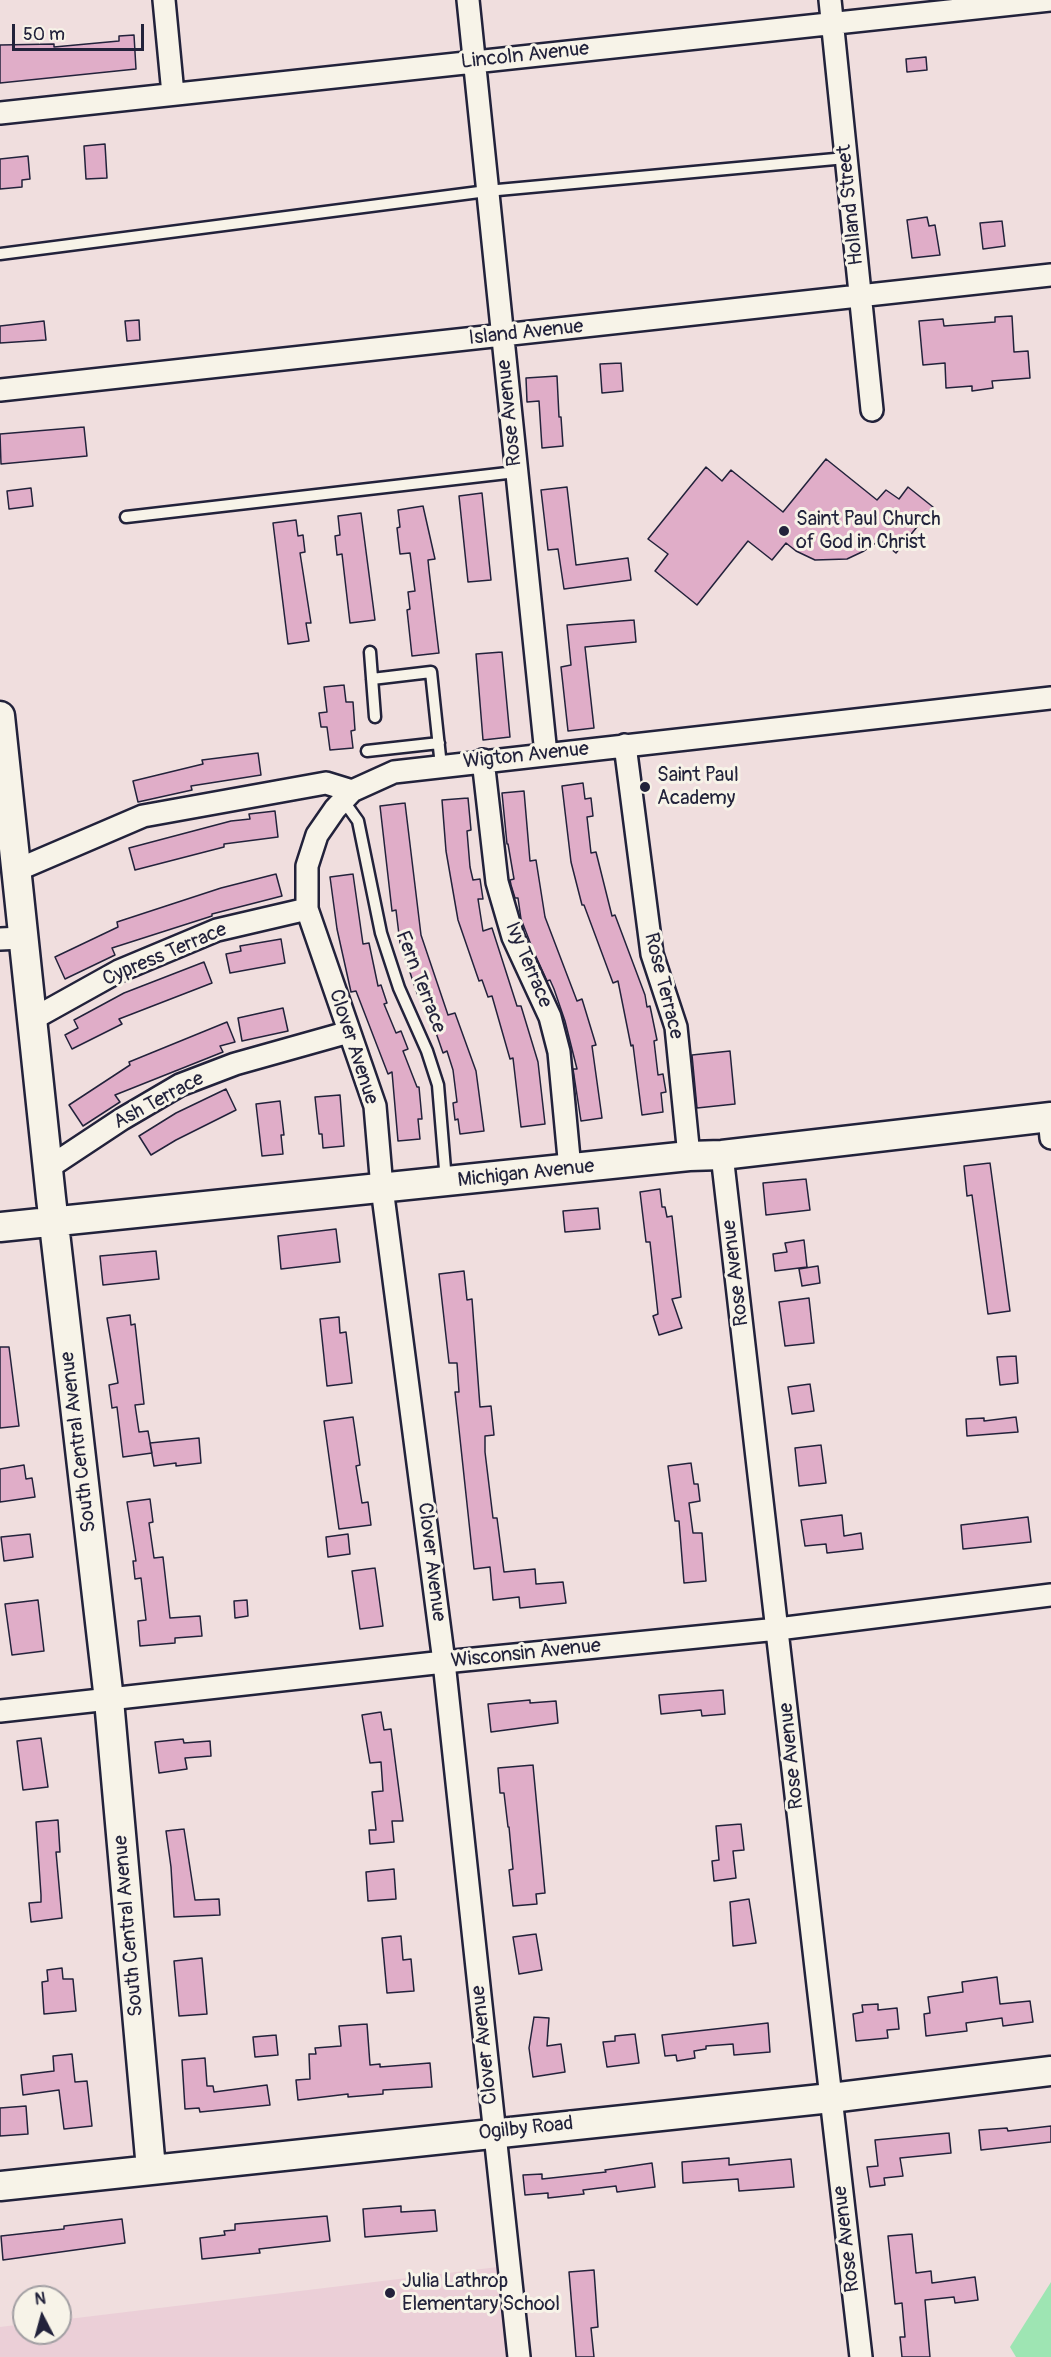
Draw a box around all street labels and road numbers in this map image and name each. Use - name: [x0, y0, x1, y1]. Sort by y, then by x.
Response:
- street label: Lincoln Avenue: [460, 37, 590, 75]
- street label: Holland Street: [833, 143, 869, 267]
- street label: Island Avenue: [468, 315, 584, 351]
- street label: Rose Avenue: [492, 359, 528, 467]
- street label: Wigton Avenue: [462, 737, 590, 775]
- street label: Cypress Terrace: [99, 918, 231, 992]
- street label: Ivy Terrace: [499, 918, 557, 1012]
- street label: Fern Terrace: [390, 928, 450, 1036]
- street label: Rose Terrace: [638, 930, 688, 1042]
- street label: Clover Avenue: [323, 986, 383, 1108]
- street label: Ash Terrace: [110, 1067, 208, 1135]
- street label: Michigan Avenue: [457, 1155, 595, 1193]
- street label: Rose Avenue: [718, 1218, 754, 1328]
- street label: South Central Avenue: [56, 1350, 102, 1534]
- street label: Clover Avenue: [412, 1501, 450, 1623]
- street label: Wisconsin Avenue: [450, 1634, 602, 1674]
- street label: Rose Avenue: [774, 1702, 810, 1810]
- street label: South Central Avenue: [109, 1834, 149, 2018]
- street label: Clover Avenue: [467, 1984, 503, 2106]
- street label: Ogilby Road: [477, 2112, 575, 2146]
- street label: Rose Avenue: [829, 2184, 865, 2294]

